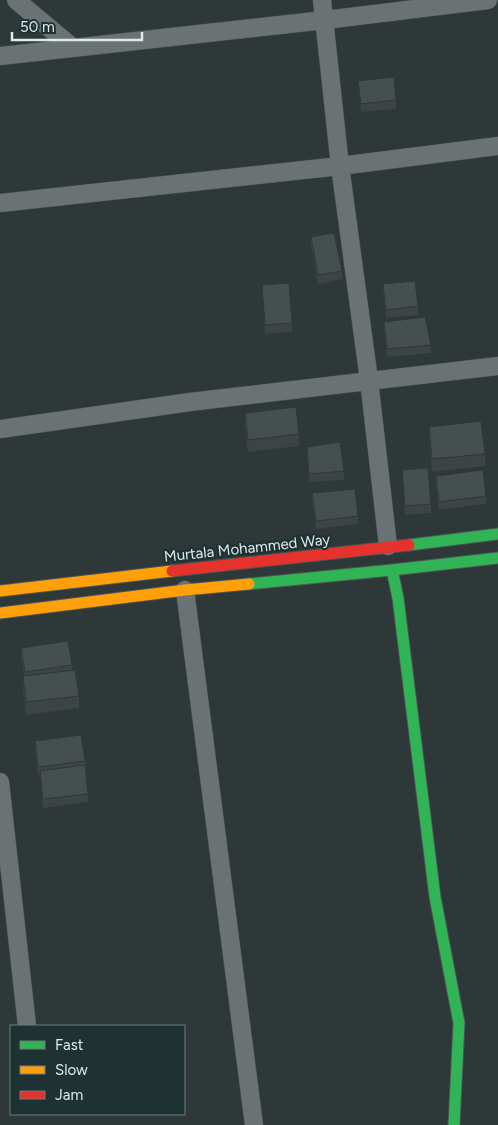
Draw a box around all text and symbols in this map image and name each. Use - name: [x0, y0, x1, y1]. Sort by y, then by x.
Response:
- scale bar: [12, 10, 142, 42]
- text: 50 m: [20, 18, 55, 36]
- street label: Murtala Mohammed Way: [163, 530, 331, 566]
- legend: [10, 1025, 185, 1115]
- text: Fast: [55, 1036, 84, 1054]
- text: Slow: [55, 1061, 88, 1079]
- text: Jam: [55, 1086, 83, 1104]

